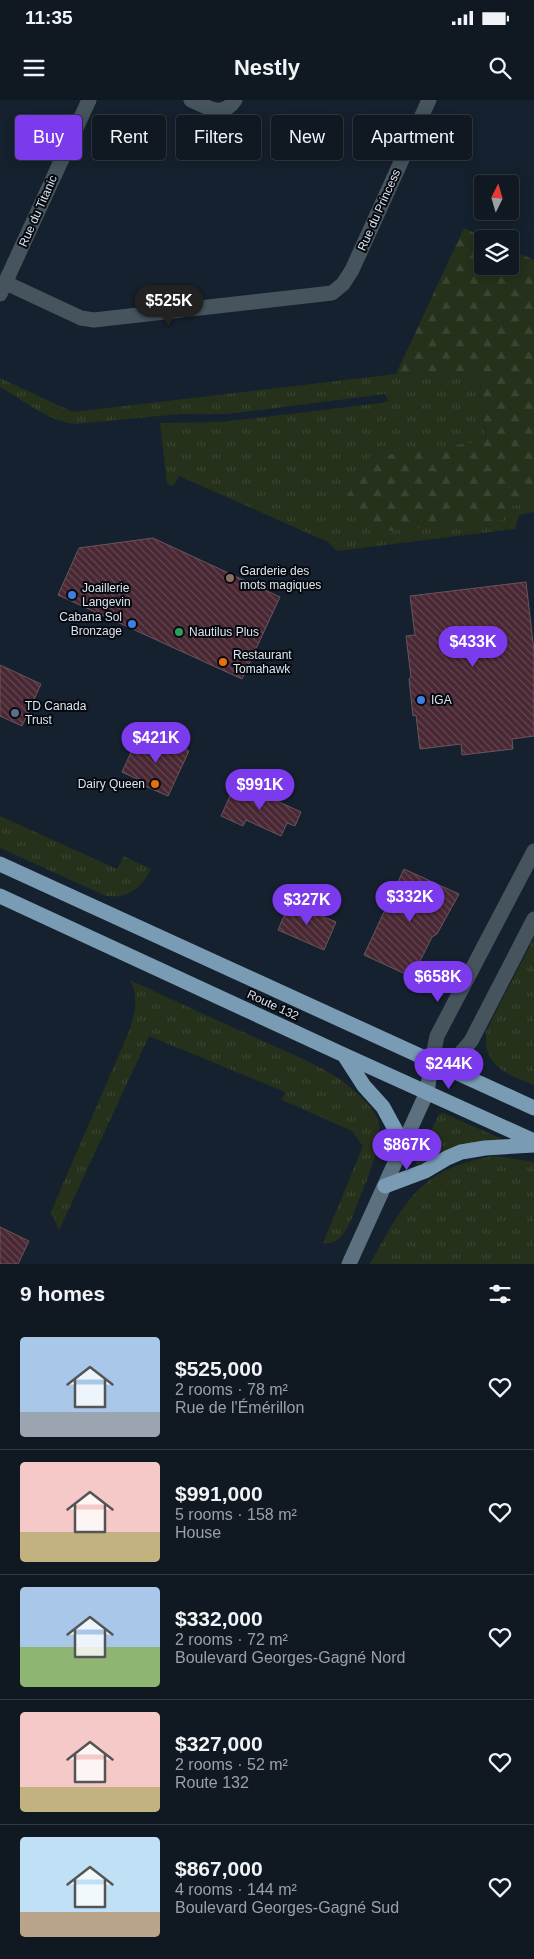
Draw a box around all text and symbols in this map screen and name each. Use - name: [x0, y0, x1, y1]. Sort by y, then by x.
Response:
- text: 11:35: [25, 7, 73, 28]
- icon: menu: [20, 54, 48, 82]
- icon: search: [486, 54, 514, 82]
- text: Nestly: [234, 55, 300, 80]
- chip: Buy: [15, 115, 82, 160]
- chip: Rent: [92, 115, 166, 160]
- chip: Filters: [176, 115, 261, 160]
- chip: New: [271, 115, 343, 160]
- chip: Apartment: [353, 115, 472, 160]
- street label: Rue du Princess: [355, 167, 403, 253]
- street label: Rue du Titanic: [16, 173, 60, 249]
- north arrow: [474, 175, 519, 220]
- map controls: [474, 175, 519, 275]
- button: layers: [474, 230, 519, 275]
- pin: $525K: [134, 284, 204, 327]
- text: $525K: [145, 292, 193, 309]
- place label: Garderie des mots magiques: [240, 564, 321, 592]
- marker: Garderie des mots magiques: [224, 572, 236, 584]
- place label: Joaillerie Langevin: [82, 581, 131, 609]
- marker: Joaillerie Langevin: [66, 589, 78, 601]
- place label: Cabana Sol Bronzage: [59, 610, 122, 638]
- marker: Cabana Sol Bronzage: [126, 618, 138, 630]
- place label: Nautilus Plus: [189, 625, 259, 639]
- marker: Nautilus Plus: [173, 626, 185, 638]
- pin: $433K: [438, 626, 508, 668]
- text: $433K: [449, 633, 497, 650]
- place label: Restaurant Tomahawk: [233, 648, 292, 676]
- marker: Restaurant Tomahawk: [217, 656, 229, 668]
- place label: IGA: [431, 693, 452, 707]
- marker: IGA: [415, 694, 427, 706]
- place label: TD Canada Trust: [25, 699, 87, 727]
- marker: TD Canada Trust: [9, 707, 21, 719]
- pin: $421K: [121, 722, 191, 764]
- text: $421K: [132, 729, 180, 746]
- pin: $991K: [225, 768, 295, 811]
- text: $991K: [236, 776, 284, 793]
- place label: Dairy Queen: [78, 777, 145, 791]
- marker: Dairy Queen: [149, 778, 161, 790]
- pin: $332K: [375, 880, 445, 923]
- pin: $327K: [272, 884, 342, 926]
- text: $332K: [386, 888, 434, 905]
- text: $327K: [283, 891, 331, 908]
- pin: $658K: [403, 960, 473, 1003]
- text: $658K: [414, 968, 462, 985]
- street label: Route 132: [245, 987, 301, 1023]
- pin: $244K: [414, 1048, 484, 1090]
- text: $244K: [425, 1055, 473, 1072]
- pin: $867K: [372, 1128, 442, 1171]
- text: $867K: [383, 1136, 431, 1153]
- icon: filters: [486, 1280, 514, 1308]
- text: 9 homes: [20, 1282, 105, 1305]
- icon: home: [60, 1357, 120, 1417]
- text: $525,000: [175, 1357, 263, 1380]
- icon: heart: [486, 1373, 514, 1401]
- text: 2 rooms · 78 m²: [175, 1381, 288, 1398]
- text: Rue de l'Émérillon: [175, 1399, 304, 1416]
- icon: home: [60, 1482, 120, 1542]
- text: $991,000: [175, 1482, 263, 1505]
- icon: heart: [486, 1498, 514, 1526]
- text: 5 rooms · 158 m²: [175, 1506, 297, 1523]
- text: House: [175, 1524, 221, 1541]
- icon: home: [60, 1607, 120, 1667]
- text: $332,000: [175, 1607, 263, 1630]
- icon: heart: [486, 1623, 514, 1651]
- text: 2 rooms · 72 m²: [175, 1631, 288, 1648]
- text: Boulevard Georges-Gagné Nord: [175, 1649, 405, 1666]
- icon: home: [60, 1732, 120, 1792]
- text: $327,000: [175, 1732, 263, 1755]
- icon: heart: [486, 1748, 514, 1776]
- text: 2 rooms · 52 m²: [175, 1756, 288, 1773]
- text: Route 132: [175, 1774, 249, 1791]
- icon: home: [60, 1857, 120, 1917]
- text: $867,000: [175, 1857, 263, 1880]
- icon: heart: [486, 1873, 514, 1901]
- text: 4 rooms · 144 m²: [175, 1881, 297, 1898]
- text: Boulevard Georges-Gagné Sud: [175, 1899, 399, 1916]

